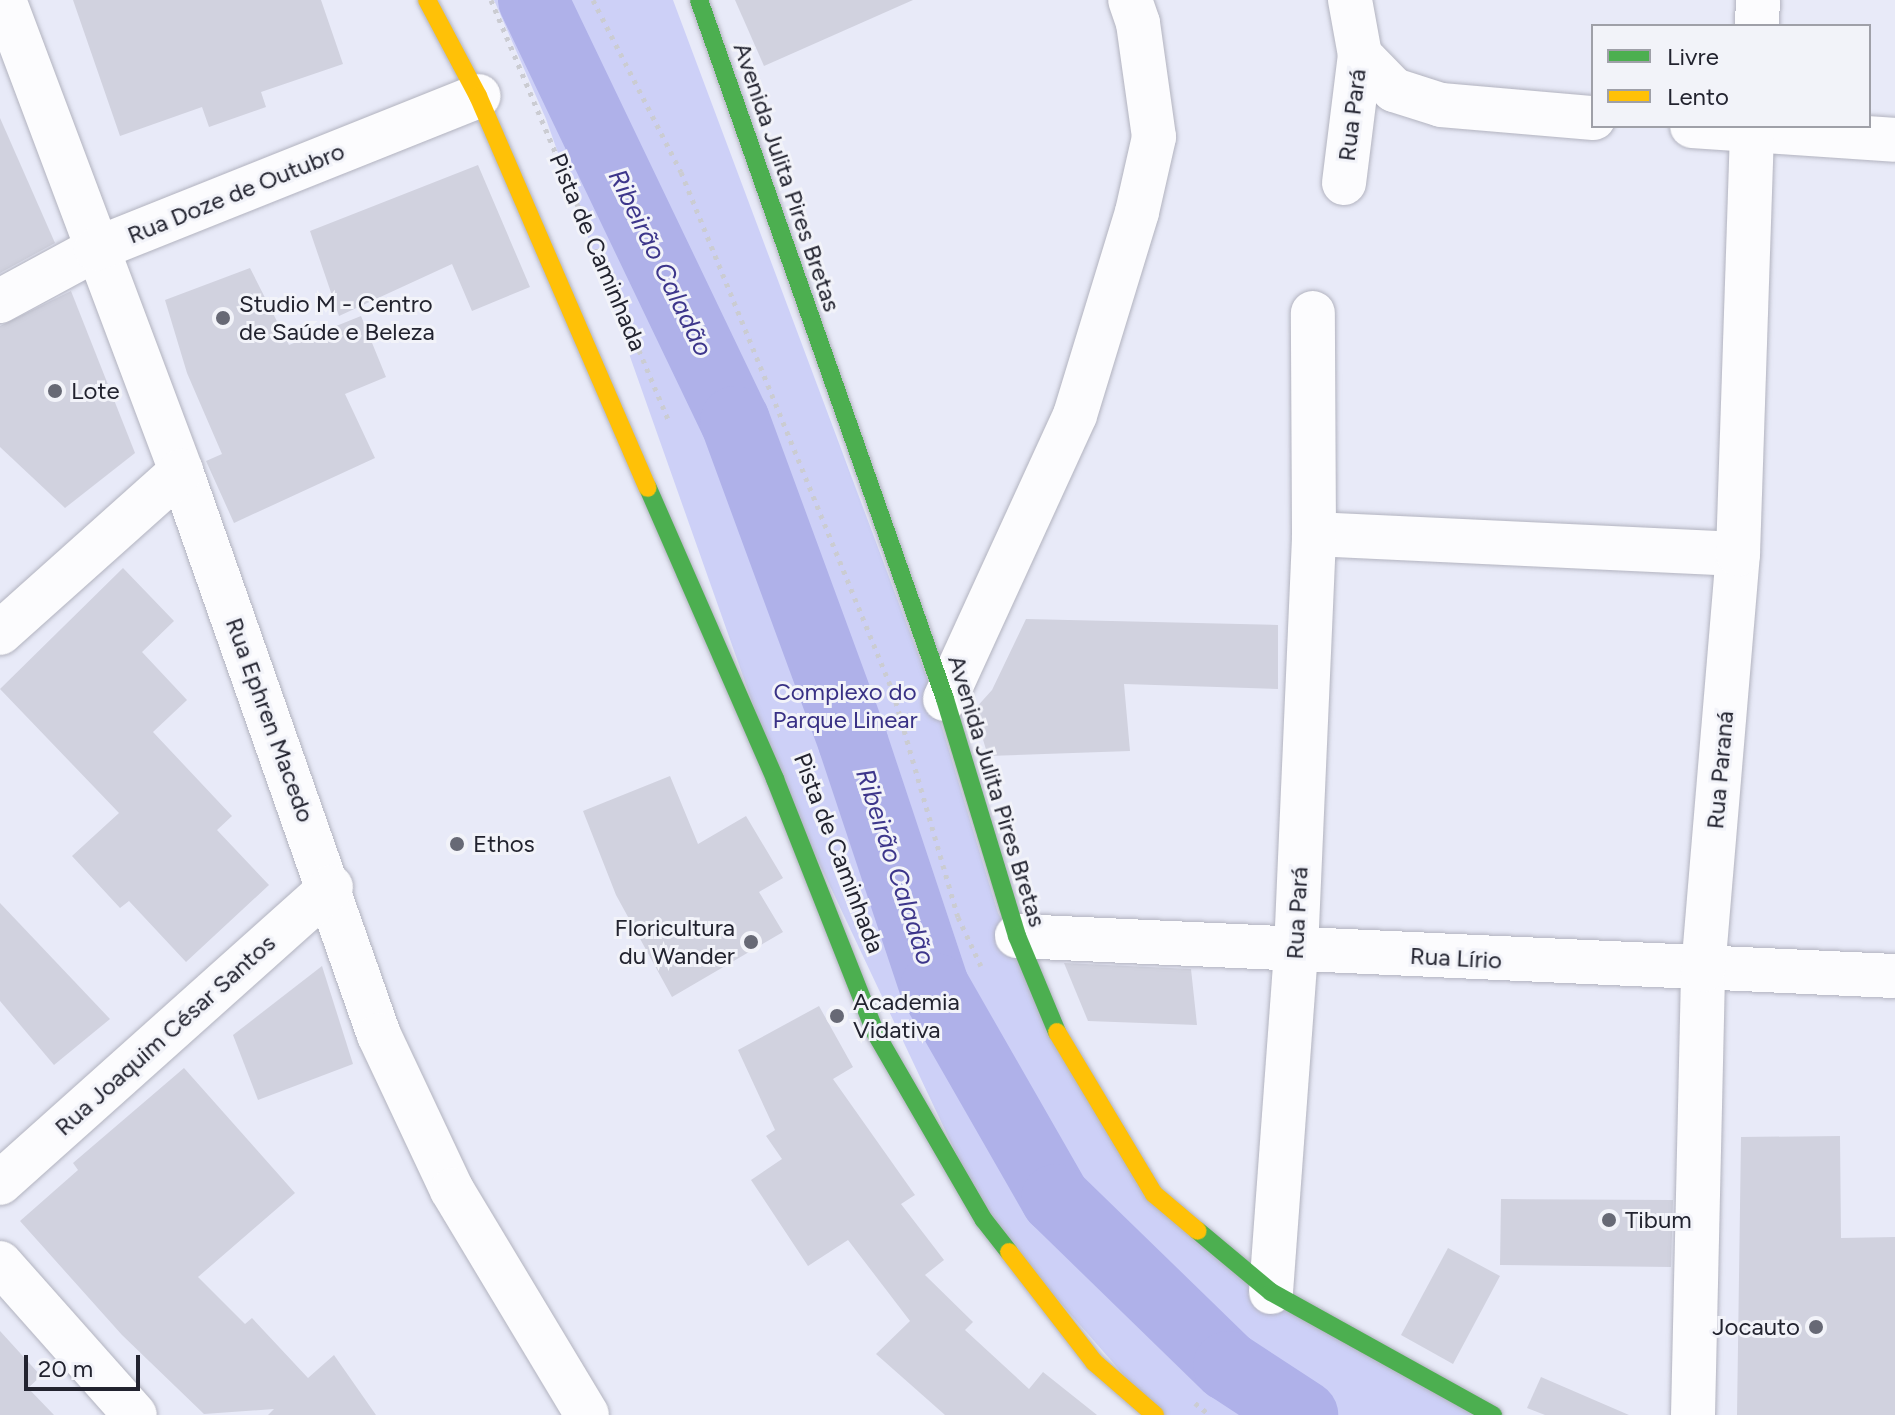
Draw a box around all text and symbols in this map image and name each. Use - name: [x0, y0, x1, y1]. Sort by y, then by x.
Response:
- legend: [1591, 24, 1871, 128]
- street label: Avenida Julita Pires Bretas: [727, 39, 847, 315]
- text: Livre: [1667, 42, 1719, 71]
- street label: Rua Pará: [1332, 67, 1372, 163]
- text: Lento: [1667, 82, 1729, 111]
- street label: Rua Doze de Outubro: [123, 136, 349, 250]
- street label: Pista de Caminhada: [543, 149, 653, 355]
- water label: Ribeirão Caladão: [601, 164, 719, 362]
- place label: Studio M - Centro de Saúde e Beleza: [239, 290, 435, 346]
- marker: Studio M - Centro de Saúde e Beleza: [214, 309, 232, 327]
- place label: Lote: [71, 377, 120, 405]
- marker: Lote: [46, 382, 64, 400]
- street label: Rua Ephren Macedo: [220, 614, 320, 826]
- street label: Avenida Julita Pires Bretas: [942, 652, 1052, 930]
- park label: Complexo do Parque Linear: [772, 678, 918, 734]
- street label: Rua Paraná: [1700, 710, 1740, 830]
- street label: Pista de Caminhada: [788, 749, 890, 957]
- water label: Ribeirão Caladão: [849, 765, 941, 969]
- place label: Ethos: [473, 830, 535, 858]
- marker: Ethos: [448, 835, 466, 853]
- street label: Rua Pará: [1280, 866, 1314, 960]
- place label: Floricultura du Wander: [615, 914, 735, 970]
- street label: Rua Joaquim César Santos: [49, 928, 281, 1142]
- marker: Floricultura du Wander: [742, 933, 760, 951]
- street label: Rua Lírio: [1409, 941, 1503, 975]
- place label: Academia Vidativa: [853, 988, 960, 1044]
- marker: Academia Vidativa: [828, 1007, 846, 1025]
- place label: Tibum: [1625, 1206, 1692, 1234]
- marker: Tibum: [1600, 1211, 1618, 1229]
- place label: Jocauto: [1712, 1313, 1800, 1341]
- marker: Jocauto: [1807, 1318, 1825, 1336]
- scale bar: [28, 1339, 144, 1389]
- text: 20 m: [38, 1354, 93, 1383]

